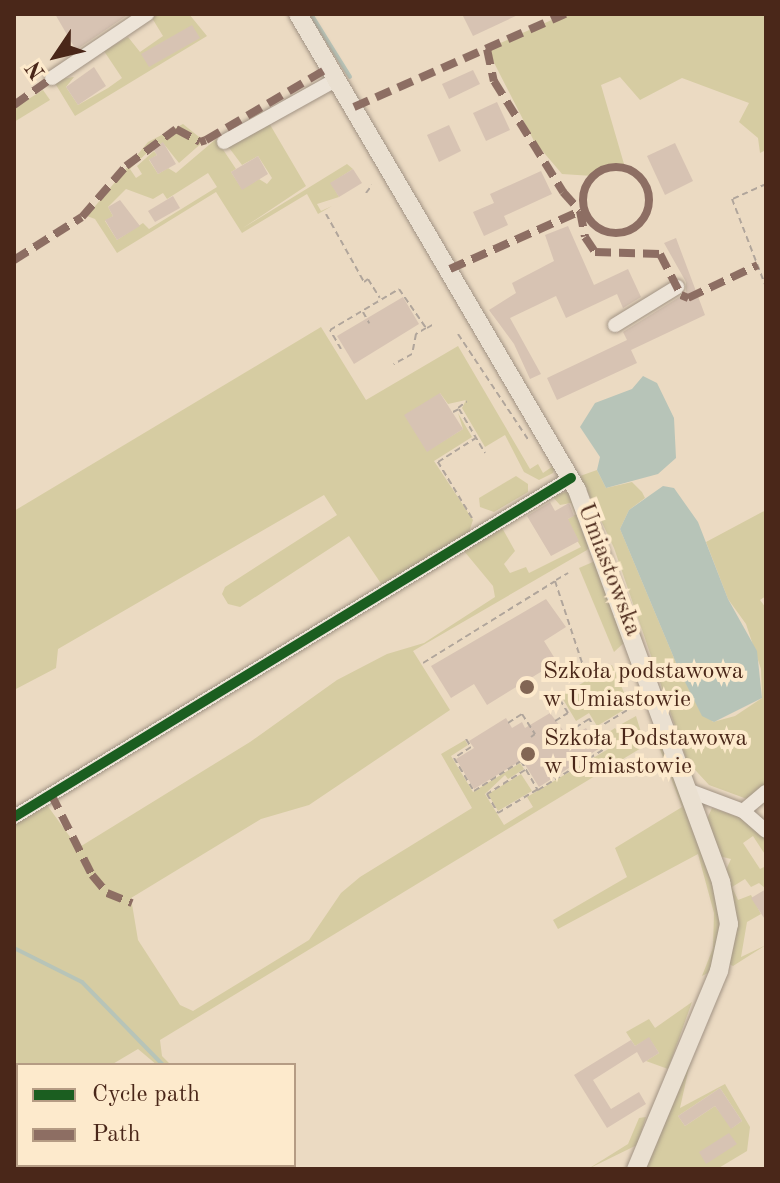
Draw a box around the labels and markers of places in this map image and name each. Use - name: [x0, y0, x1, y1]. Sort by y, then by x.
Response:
- place label: Szkoła podstawowa w Umiastowie: [543, 659, 744, 715]
- marker: Szkoła podstawowa w Umiastowie: [518, 678, 536, 696]
- place label: Szkoła Podstawowa w Umiastowie: [544, 726, 747, 782]
- marker: Szkoła Podstawowa w Umiastowie: [519, 745, 537, 763]

